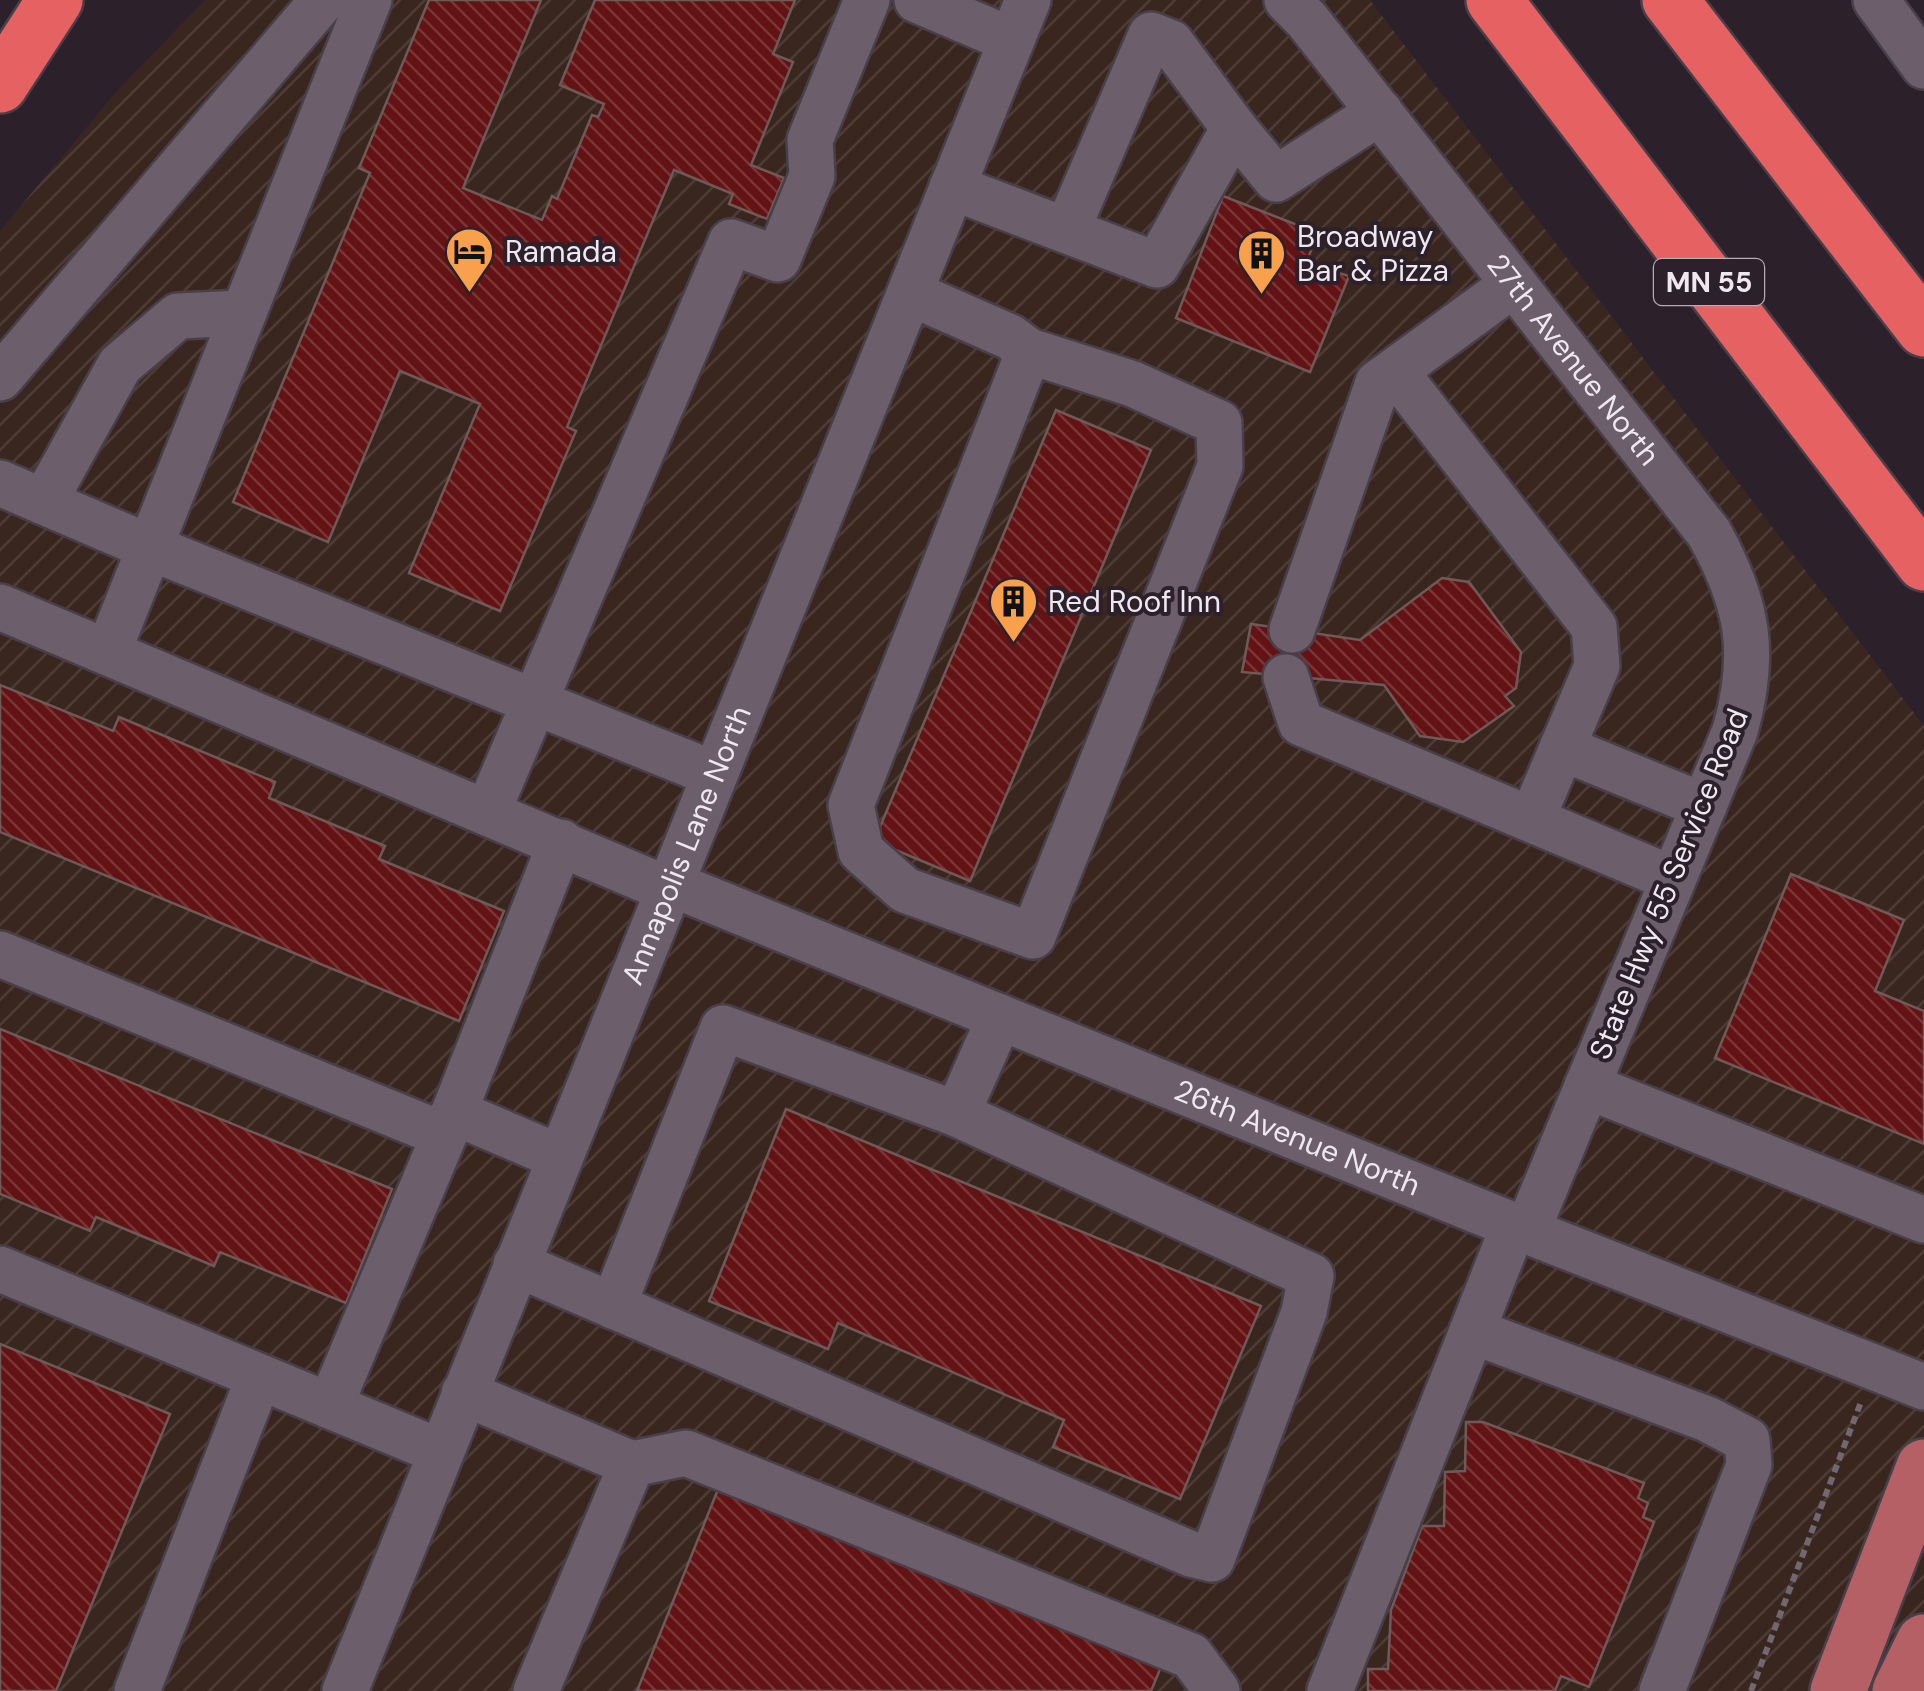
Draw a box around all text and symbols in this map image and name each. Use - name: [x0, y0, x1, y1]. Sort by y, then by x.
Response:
- place label: Broadway Bar & Pizza: [1297, 217, 1449, 290]
- hotel icon: Ramada: [444, 226, 496, 294]
- building icon: Broadway Bar & Pizza: [1236, 228, 1288, 296]
- place label: Ramada: [505, 232, 617, 271]
- street label: 27th Avenue North: [1479, 246, 1669, 473]
- road number: MN 55: [1654, 259, 1764, 305]
- building icon: Red Roof Inn: [987, 576, 1039, 644]
- place label: Red Roof Inn: [1048, 582, 1221, 621]
- street label: Annapolis Lane North: [612, 700, 760, 990]
- street label: State Hwy 55 Service Road: [1580, 703, 1757, 1065]
- street label: 26th Avenue North: [1169, 1070, 1426, 1205]

